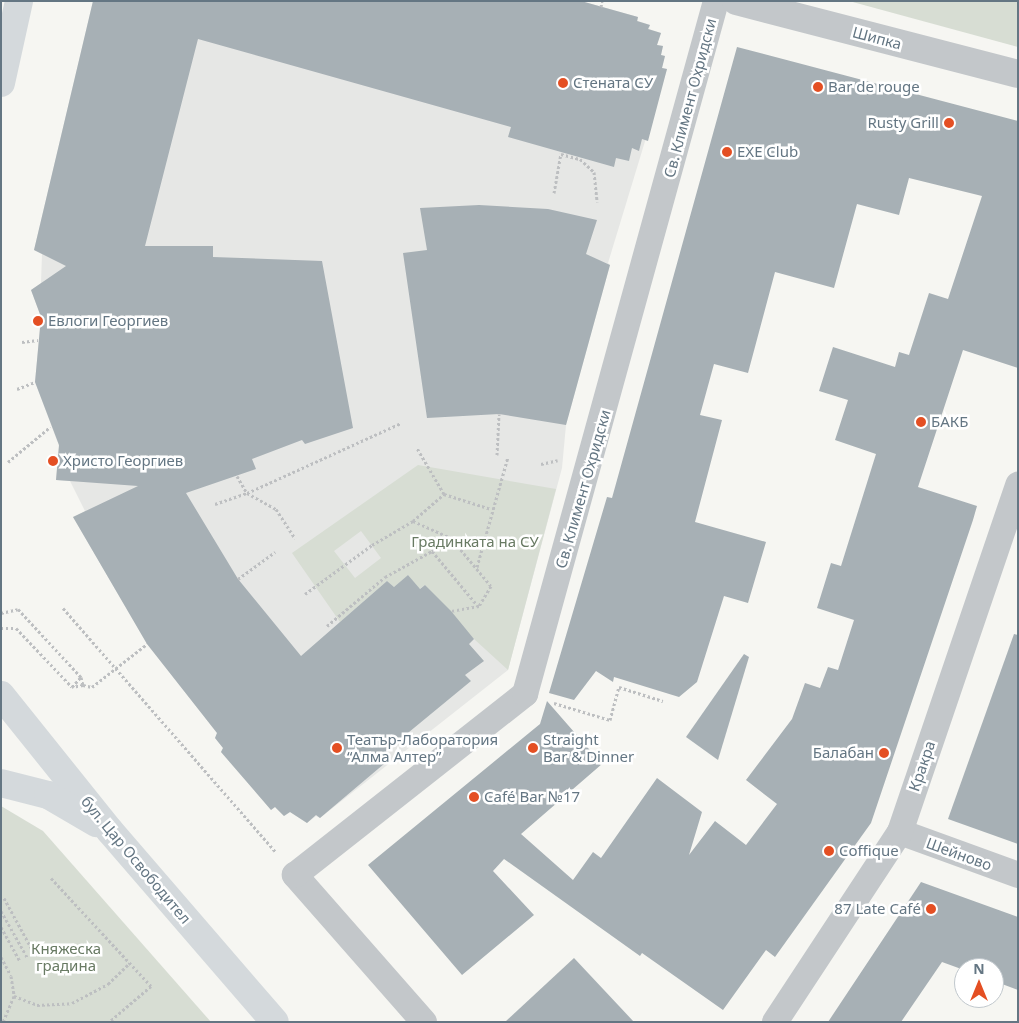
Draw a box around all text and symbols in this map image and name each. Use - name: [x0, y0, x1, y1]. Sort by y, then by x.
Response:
- street label: Св. Климент Охридски: [660, 16, 720, 180]
- street label: Шипка: [851, 23, 903, 53]
- place label: Стената СУ: [573, 74, 653, 92]
- marker: Стената СУ: [557, 77, 569, 89]
- place label: Bar de rouge: [828, 78, 920, 96]
- marker: Bar de rouge: [812, 81, 824, 93]
- place label: Rusty Grill: [868, 114, 939, 132]
- marker: Rusty Grill: [943, 117, 955, 129]
- place label: EXE Club: [737, 143, 798, 161]
- marker: EXE Club: [721, 146, 733, 158]
- place label: Евлоги Георгиев: [48, 312, 168, 330]
- marker: Евлоги Георгиев: [32, 315, 44, 327]
- street label: Св. Климент Охридски: [552, 407, 614, 571]
- place label: БАКБ: [931, 413, 968, 431]
- marker: БАКБ: [915, 416, 927, 428]
- place label: Христо Георгиев: [63, 452, 183, 470]
- marker: Христо Георгиев: [47, 455, 59, 467]
- park label: Градинката на СУ: [411, 533, 539, 551]
- place label: Театър-Лаборатория “Алма Алтер”: [347, 730, 498, 765]
- place label: Straight Bar & Dinner: [543, 730, 634, 765]
- street label: Кракра: [905, 738, 939, 794]
- marker: Театър-Лаборатория “Алма Алтер”: [331, 742, 343, 754]
- marker: Straight Bar & Dinner: [527, 742, 539, 754]
- place label: Балабан: [813, 744, 874, 762]
- marker: Балабан: [878, 747, 890, 759]
- place label: Café Bar №17: [484, 788, 580, 806]
- marker: Café Bar №17: [468, 791, 480, 803]
- street label: бул. Цар Освободител: [77, 793, 195, 927]
- street label: Шейново: [924, 834, 994, 874]
- place label: Coffique: [839, 842, 899, 860]
- marker: Coffique: [823, 845, 835, 857]
- place label: 87 Late Café: [834, 900, 921, 918]
- marker: 87 Late Café: [925, 903, 937, 915]
- park label: Княжеска градина: [31, 939, 101, 974]
- north arrow: [954, 958, 1004, 1008]
- text: N: [973, 959, 985, 978]

